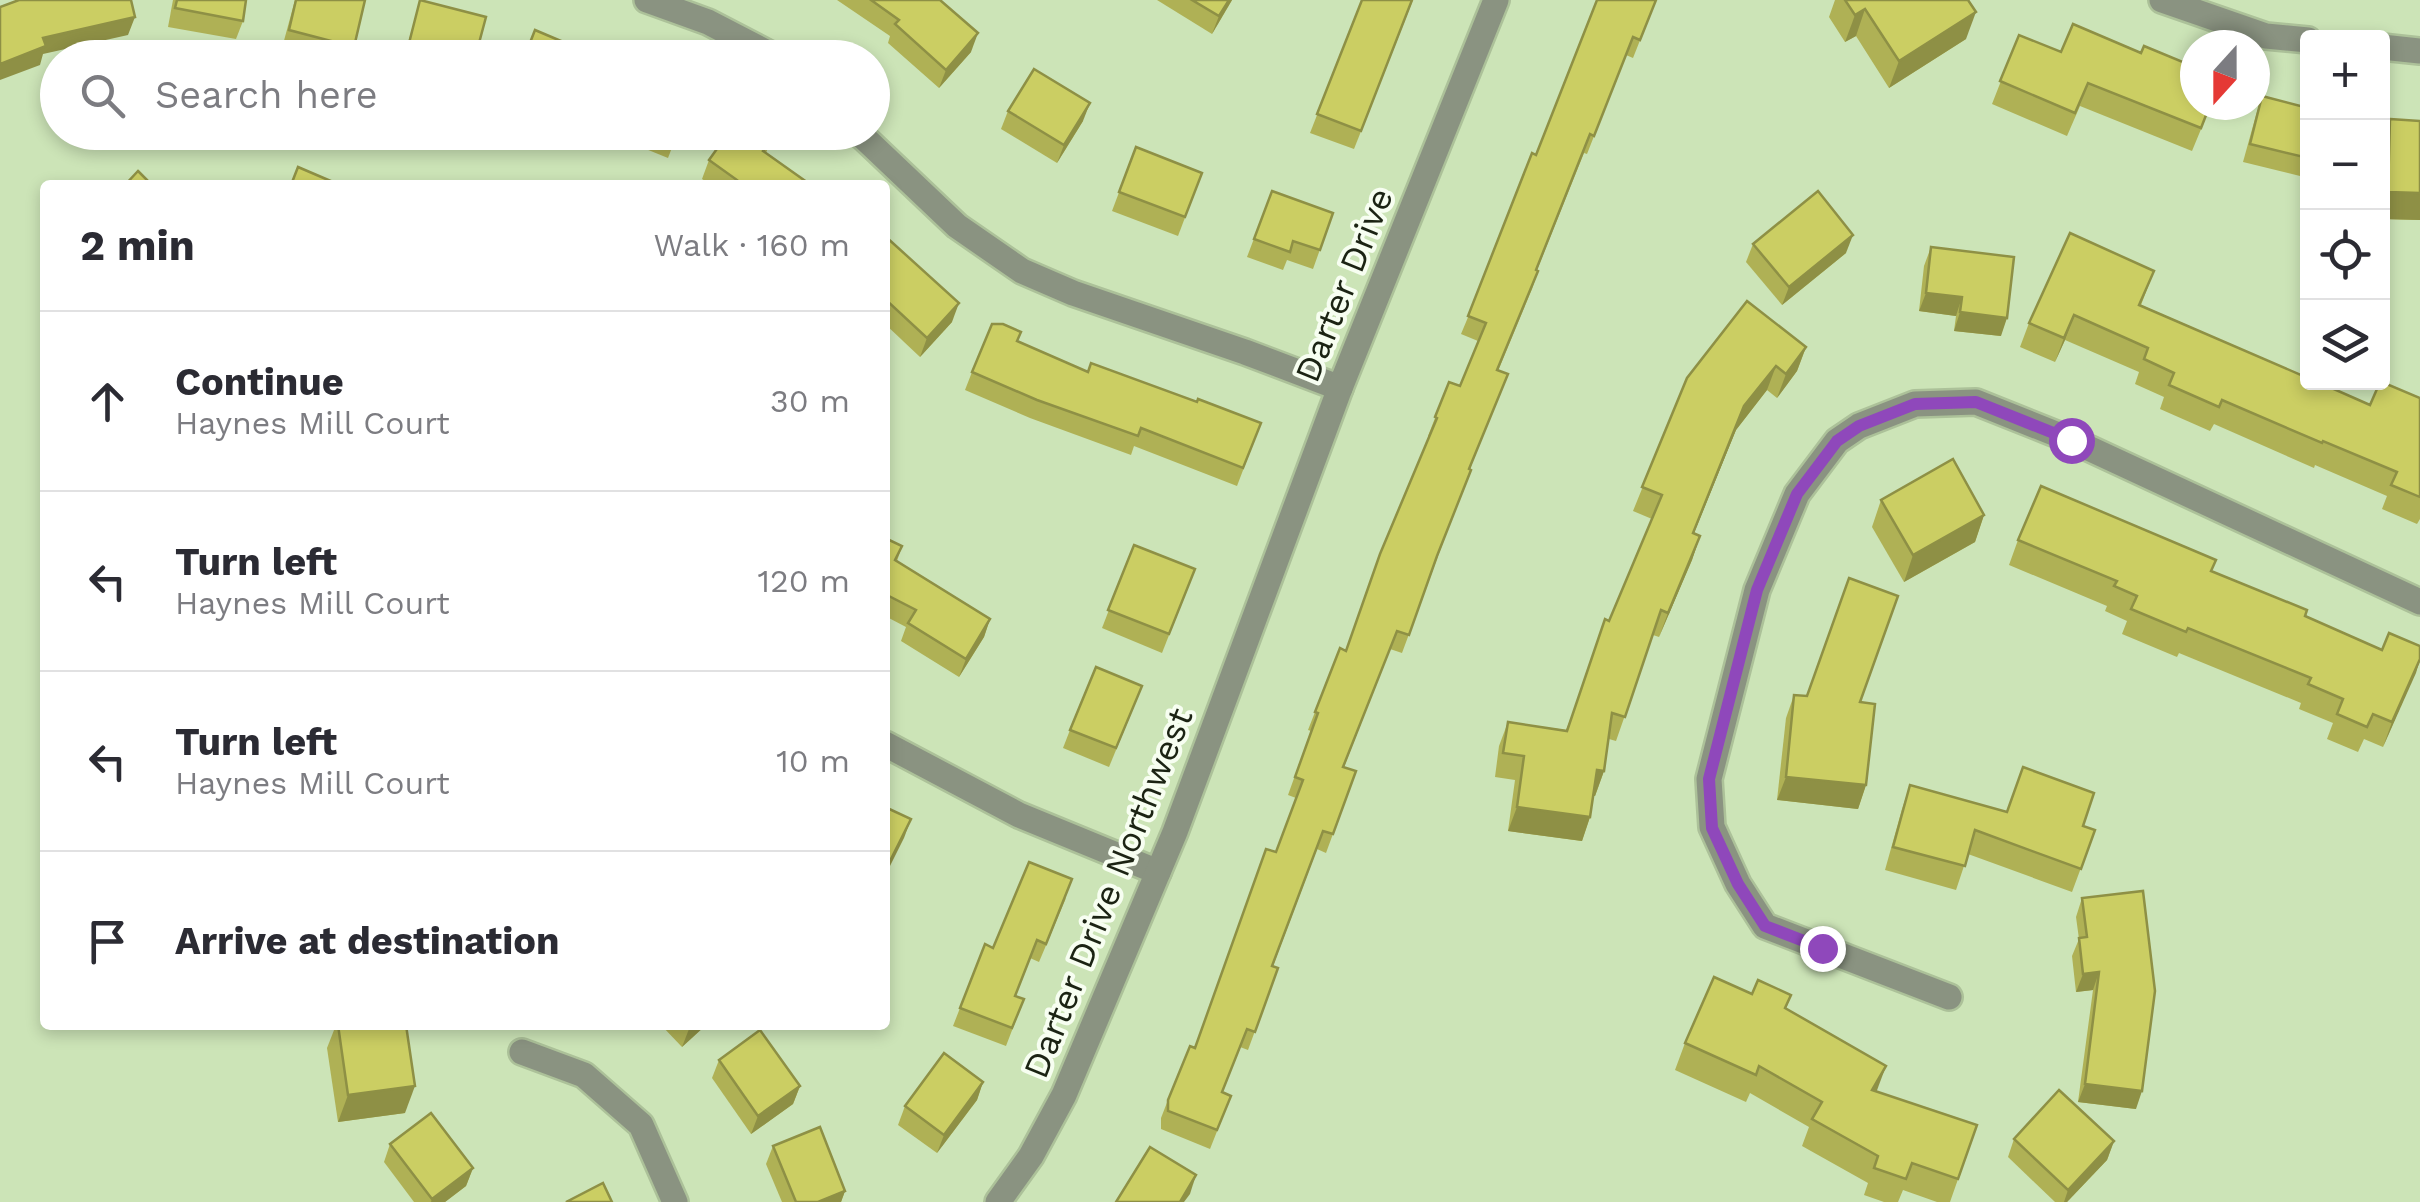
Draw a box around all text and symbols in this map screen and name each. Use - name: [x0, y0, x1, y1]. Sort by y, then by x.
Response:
- north arrow: [2180, 30, 2270, 120]
- map controls: [2300, 30, 2390, 390]
- button: +: [2300, 30, 2390, 120]
- search box: [40, 40, 890, 150]
- icon: search: [75, 68, 130, 123]
- text: Search here: [155, 73, 378, 117]
- button: −: [2300, 120, 2390, 210]
- street label: Darter Drive: [1286, 182, 1402, 388]
- button: locate: [2300, 210, 2390, 300]
- text: 2 min: [80, 221, 195, 270]
- text: Walk · 160 m: [654, 226, 850, 264]
- button: layers: [2300, 300, 2390, 390]
- text: Continue: [175, 360, 344, 404]
- icon: ahead: [80, 374, 135, 429]
- text: 30 m: [770, 382, 850, 420]
- text: Haynes Mill Court: [175, 404, 450, 442]
- route start: [2049, 418, 2095, 464]
- text: Turn left: [175, 540, 337, 584]
- icon: left: [80, 554, 135, 609]
- text: 120 m: [758, 562, 850, 600]
- text: Haynes Mill Court: [175, 584, 450, 622]
- street label: Darter Drive Northwest: [1015, 702, 1202, 1084]
- text: Turn left: [175, 720, 337, 764]
- icon: left: [80, 734, 135, 789]
- text: 10 m: [776, 742, 850, 780]
- text: Haynes Mill Court: [175, 764, 450, 802]
- icon: arrive: [80, 914, 135, 969]
- text: Arrive at destination: [175, 919, 560, 963]
- route end: [1800, 926, 1846, 972]

